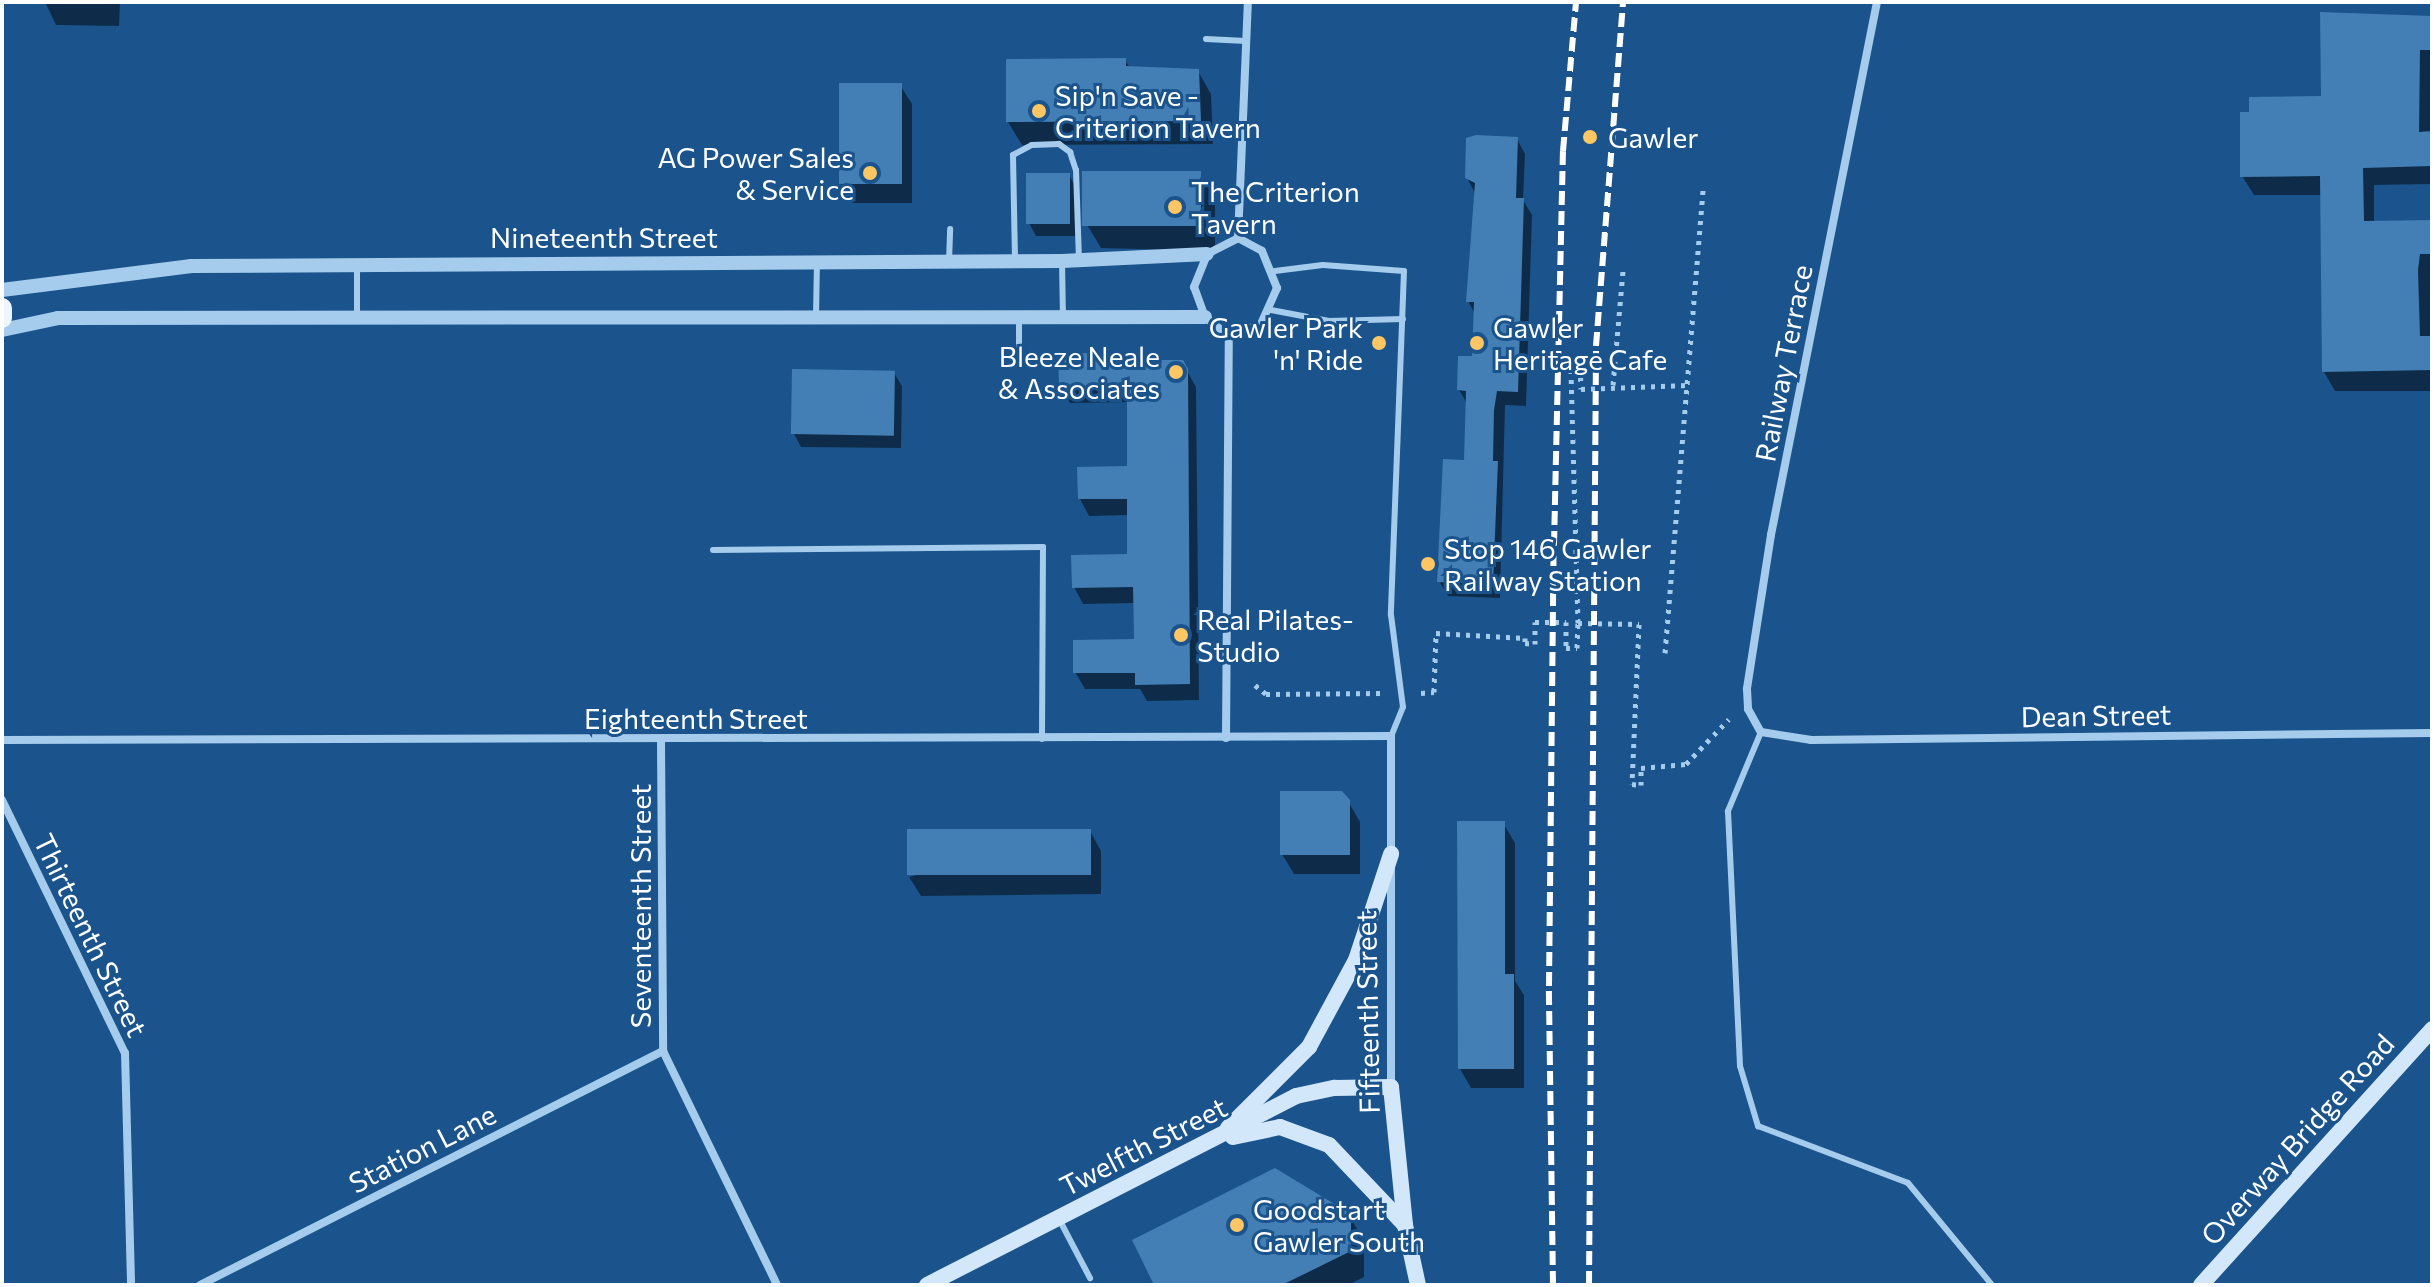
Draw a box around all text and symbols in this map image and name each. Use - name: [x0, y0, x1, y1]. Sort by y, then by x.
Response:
- place label: Sip'n Save - Criterion Tavern: [1055, 78, 1261, 144]
- marker: Sip'n Save - Criterion Tavern: [1030, 102, 1048, 120]
- place label: Gawler: [1608, 120, 1698, 154]
- marker: Gawler: [1579, 126, 1601, 148]
- place label: AG Power Sales & Service: [657, 140, 854, 206]
- marker: AG Power Sales & Service: [861, 164, 879, 182]
- place label: The Criterion Tavern: [1191, 174, 1360, 240]
- marker: The Criterion Tavern: [1166, 198, 1184, 216]
- street label: Nineteenth Street: [490, 220, 718, 254]
- street label: Railway Terrace: [1747, 262, 1819, 464]
- place label: Gawler Park 'n' Ride: [1209, 310, 1363, 376]
- place label: Gawler Heritage Cafe: [1493, 310, 1667, 376]
- marker: Gawler Park 'n' Ride: [1370, 334, 1388, 352]
- marker: Gawler Heritage Cafe: [1468, 334, 1486, 352]
- place label: Bleeze Neale & Associates: [998, 339, 1160, 405]
- marker: Bleeze Neale & Associates: [1167, 363, 1185, 381]
- place label: Stop 146 Gawler Railway Station: [1444, 531, 1652, 597]
- marker: Stop 146 Gawler Railway Station: [1419, 555, 1437, 573]
- place label: Real Pilates- Studio: [1197, 602, 1354, 668]
- marker: Real Pilates- Studio: [1172, 626, 1190, 644]
- street label: Dean Street: [2020, 697, 2172, 733]
- street label: Eighteenth Street: [584, 701, 808, 735]
- street label: Seventeenth Street: [623, 784, 657, 1028]
- street label: Thirteenth Street: [27, 828, 155, 1042]
- street label: Fifteenth Street: [1348, 910, 1386, 1114]
- street label: Overway Bridge Road: [2193, 1027, 2401, 1251]
- street label: Twelfth Street: [1054, 1089, 1232, 1203]
- street label: Station Lane: [343, 1097, 501, 1199]
- place label: Goodstart Gawler South: [1253, 1192, 1425, 1258]
- marker: Goodstart Gawler South: [1228, 1216, 1246, 1234]

